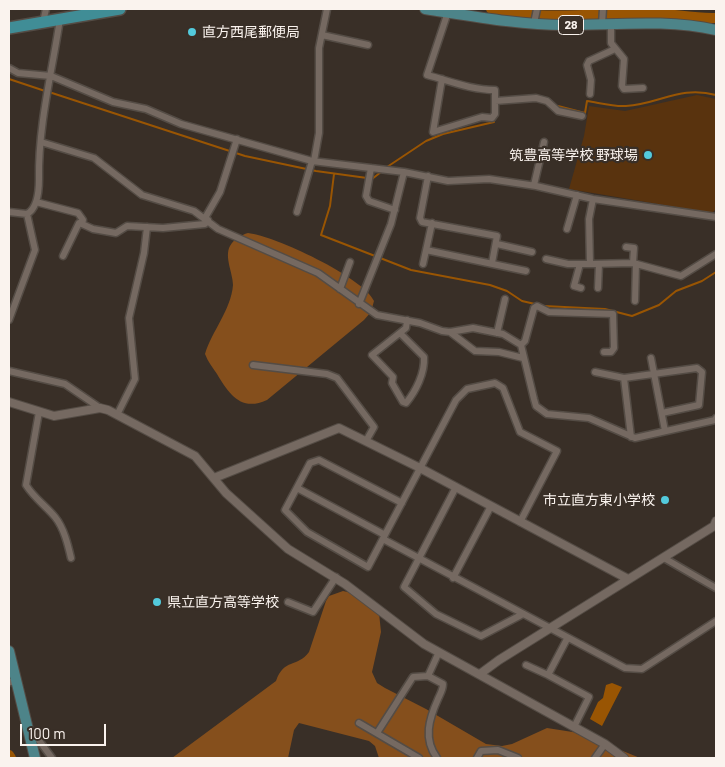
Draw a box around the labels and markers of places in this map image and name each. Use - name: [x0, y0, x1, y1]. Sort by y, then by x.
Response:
- place label: 直方西尾郵便局: [202, 24, 300, 40]
- marker: 直方西尾郵便局: [186, 26, 198, 38]
- place label: 筑豊高等学校 野球場: [509, 147, 638, 163]
- marker: 筑豊高等学校 野球場: [642, 149, 654, 161]
- place label: 市立直方東小学校: [543, 492, 655, 508]
- marker: 市立直方東小学校: [659, 494, 671, 506]
- place label: 県立直方高等学校: [167, 594, 279, 610]
- marker: 県立直方高等学校: [151, 596, 163, 608]

